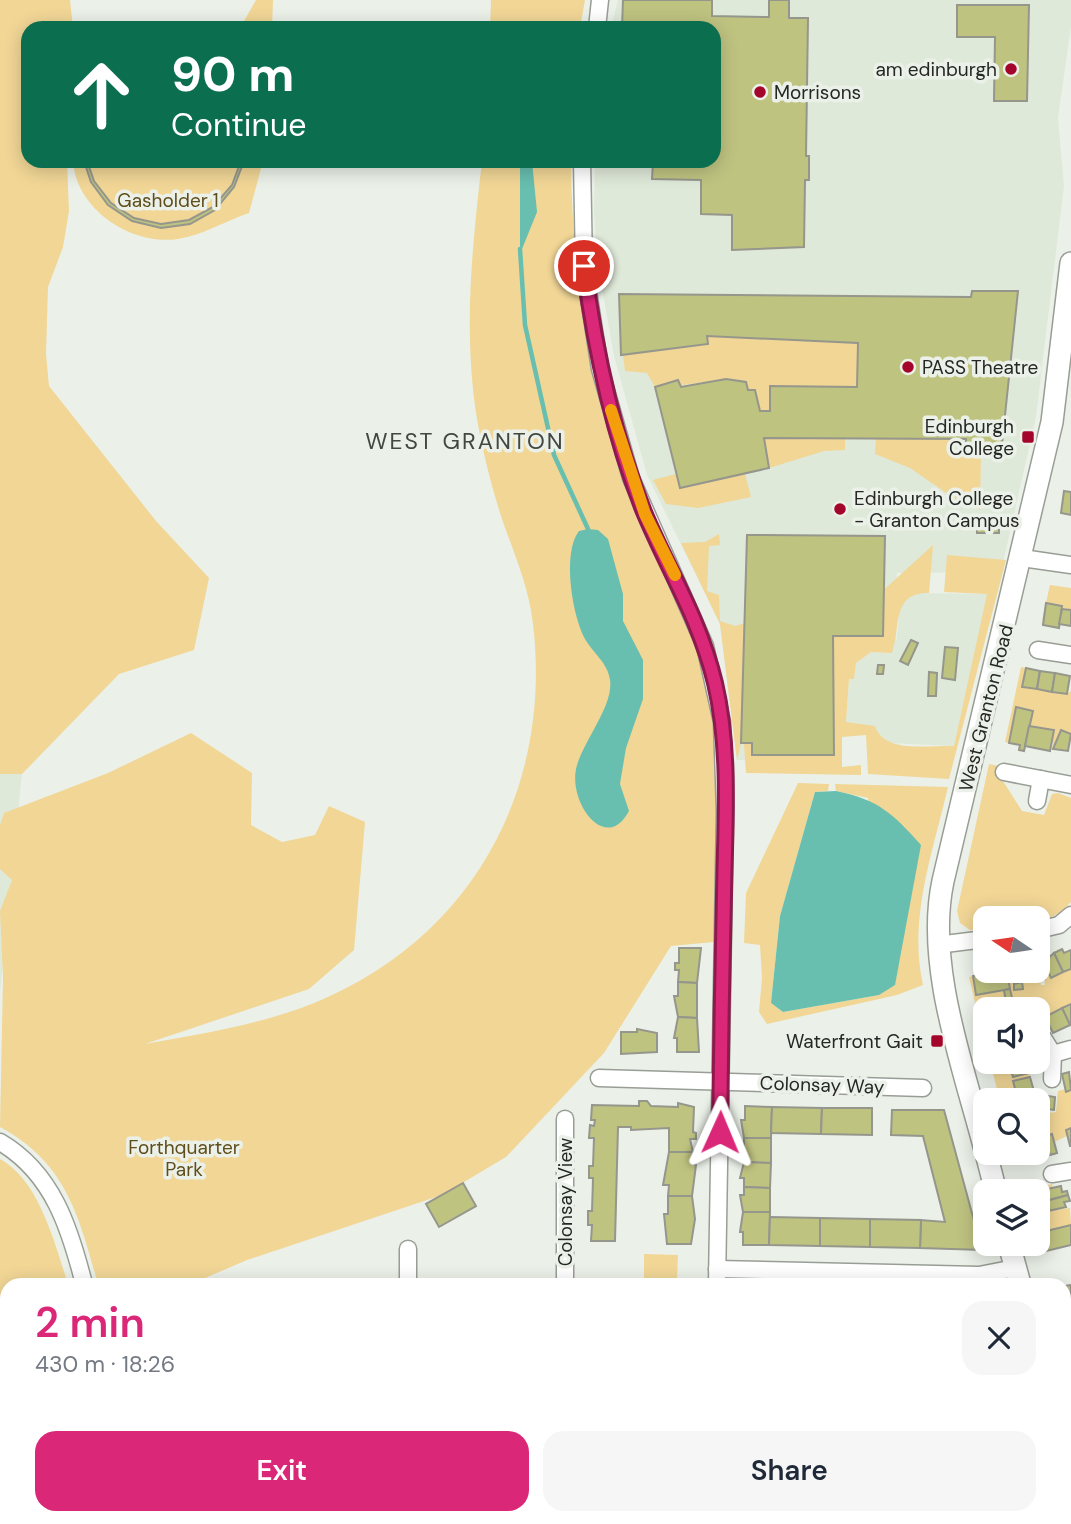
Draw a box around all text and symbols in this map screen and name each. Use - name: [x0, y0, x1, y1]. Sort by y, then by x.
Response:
- text: 90 m: [171, 42, 294, 106]
- icon: ahead: [56, 49, 147, 140]
- place label: am edinburgh: [875, 57, 997, 82]
- marker: am edinburgh: [1003, 61, 1019, 77]
- place label: Morrisons: [774, 80, 861, 105]
- marker: Morrisons: [752, 84, 768, 100]
- text: Continue: [171, 104, 306, 146]
- park label: Gasholder 1: [117, 188, 219, 213]
- pin: [554, 236, 614, 296]
- icon: arrive: [565, 247, 603, 285]
- place label: PASS Theatre: [922, 355, 1038, 380]
- marker: PASS Theatre: [900, 359, 916, 375]
- place label: Edinburgh College: [925, 414, 1014, 461]
- district label: WEST GRANTON: [365, 426, 565, 456]
- marker: Edinburgh College: [1020, 429, 1036, 445]
- place label: Edinburgh College - Granton Campus: [854, 486, 1020, 533]
- marker: Edinburgh College - Granton Campus: [832, 501, 848, 517]
- street label: West Granton Road: [953, 622, 1019, 794]
- north arrow: [973, 906, 1050, 984]
- map controls: [973, 906, 1050, 1256]
- button: sound: [973, 997, 1050, 1074]
- place label: Waterfront Gait: [786, 1029, 923, 1054]
- marker: Waterfront Gait: [929, 1033, 945, 1049]
- street label: Colonsay Way: [759, 1070, 885, 1100]
- button: search: [973, 1088, 1050, 1165]
- position arrow: [683, 1095, 757, 1169]
- park label: Forthquarter Park: [128, 1135, 240, 1182]
- street label: Colonsay View: [553, 1137, 578, 1266]
- button: layers: [973, 1179, 1050, 1256]
- text: 2 min: [35, 1295, 145, 1350]
- button: close: [962, 1301, 1036, 1375]
- text: 430 m · 18:26: [35, 1349, 175, 1379]
- button: Exit: [35, 1431, 529, 1511]
- button: Share: [543, 1431, 1036, 1511]

